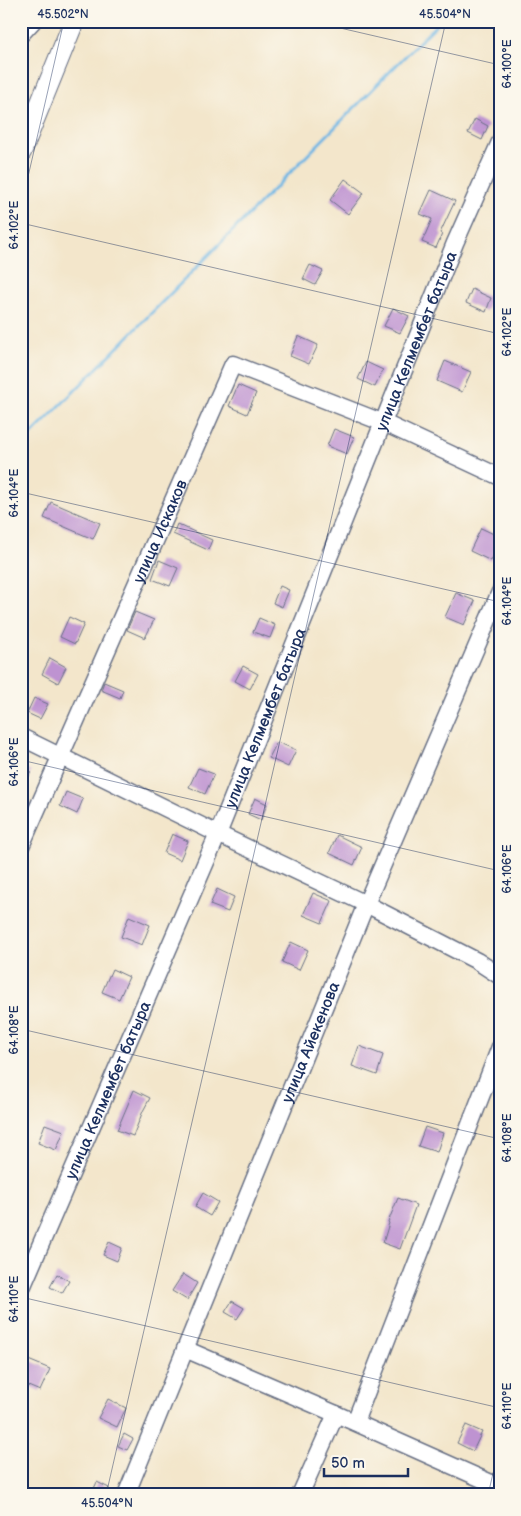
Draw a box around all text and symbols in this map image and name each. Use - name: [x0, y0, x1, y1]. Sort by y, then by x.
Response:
- text: 45.502°N: [37, 7, 89, 22]
- text: 45.504°N: [419, 7, 471, 22]
- text: 64.100°E: [500, 39, 515, 89]
- text: 64.102°E: [7, 201, 22, 249]
- street label: улица Келмембет батыра: [373, 248, 462, 434]
- text: 64.102°E: [500, 308, 515, 356]
- text: 64.104°E: [7, 468, 22, 517]
- street label: улица Искаков: [130, 476, 192, 586]
- text: 64.104°E: [500, 576, 515, 625]
- street label: улица Келмембет батыра: [221, 625, 311, 811]
- text: 64.106°E: [7, 737, 22, 787]
- text: 64.106°E: [500, 844, 515, 894]
- street label: улица Айекенова: [278, 979, 345, 1106]
- street label: улица Келмембет батыра: [62, 998, 156, 1182]
- text: 64.108°E: [7, 1005, 22, 1055]
- text: 64.108°E: [500, 1113, 515, 1163]
- text: 64.110°E: [7, 1276, 22, 1322]
- text: 64.110°E: [500, 1383, 515, 1429]
- scale bar: [324, 1446, 407, 1478]
- text: 50 m: [331, 1454, 365, 1473]
- text: 45.504°N: [81, 1496, 133, 1511]

